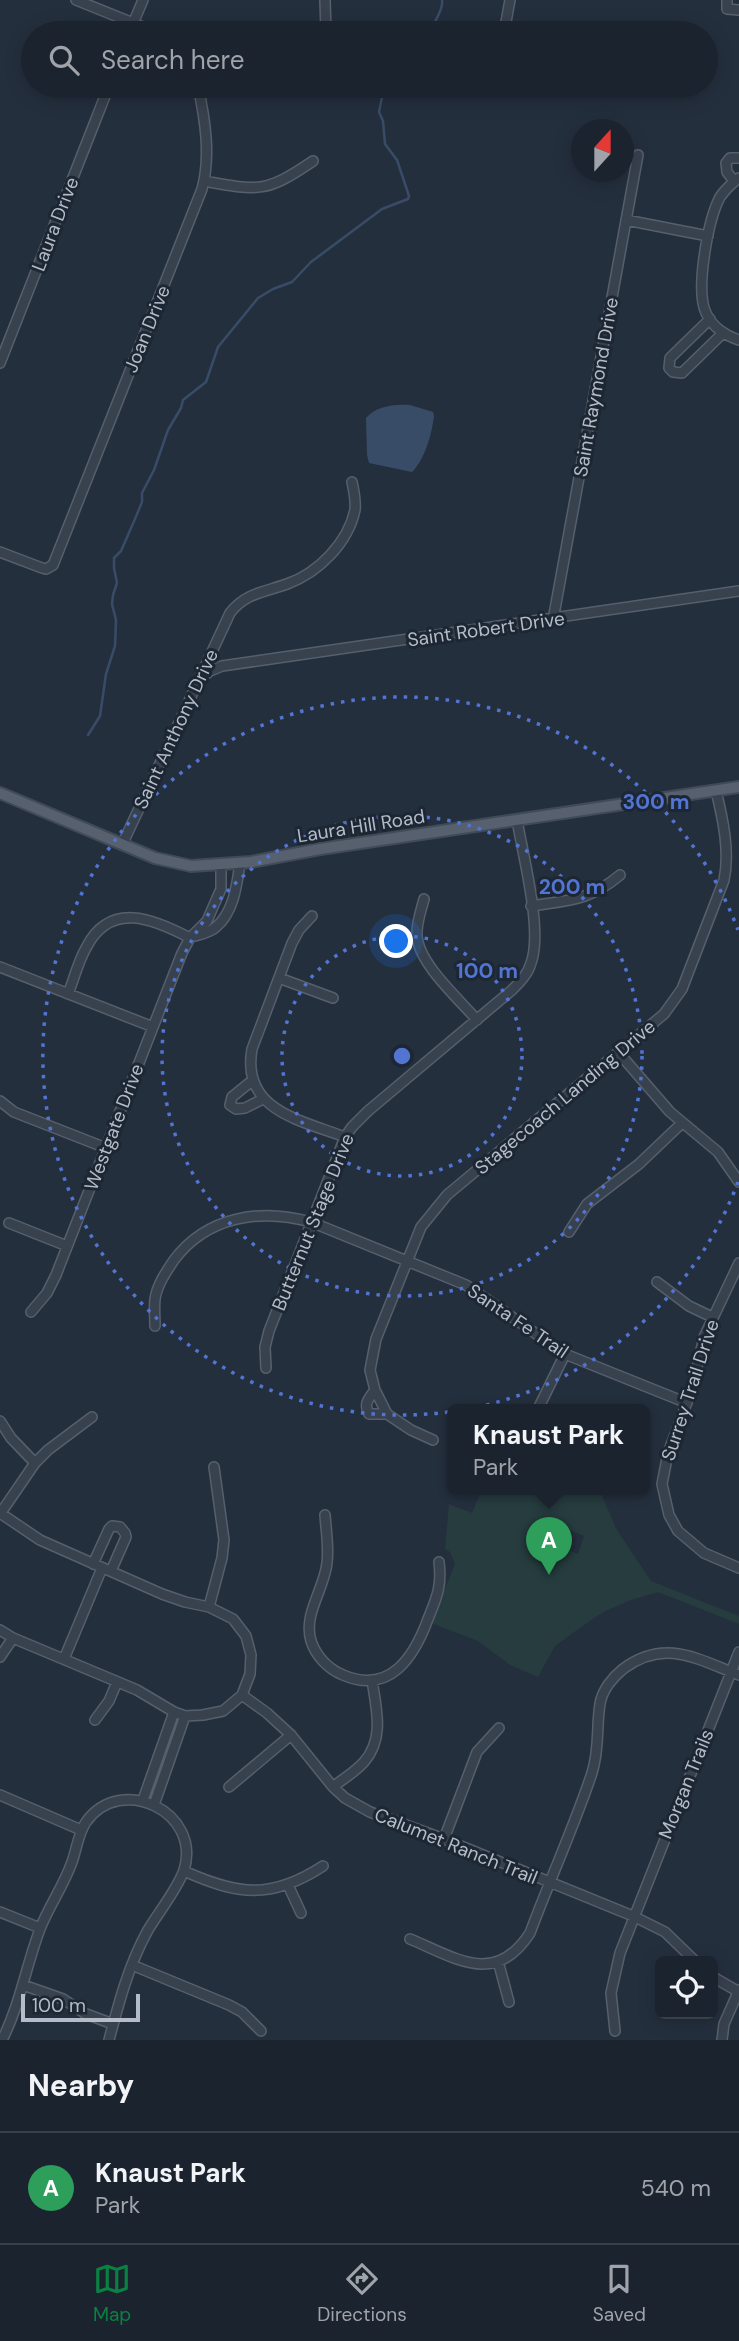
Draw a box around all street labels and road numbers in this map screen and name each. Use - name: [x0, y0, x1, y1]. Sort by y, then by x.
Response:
- street label: Laura Drive: [26, 173, 84, 275]
- street label: Joan Drive: [118, 282, 176, 376]
- street label: Saint Raymond Drive: [568, 295, 624, 479]
- street label: Saint Robert Drive: [406, 606, 566, 652]
- street label: Saint Anthony Drive: [128, 645, 224, 813]
- street label: Laura Hill Road: [295, 804, 427, 848]
- street label: Stagecoach Landing Drive: [469, 1014, 661, 1180]
- street label: Westgate Drive: [78, 1060, 150, 1194]
- street label: Butternut Stage Drive: [266, 1130, 360, 1314]
- street label: Santa Fe Trail: [463, 1278, 573, 1364]
- street label: Surrey Trail Drive: [655, 1316, 725, 1464]
- street label: Morgan Trails: [653, 1725, 719, 1843]
- street label: Calumet Ranch Trail: [371, 1802, 541, 1890]

